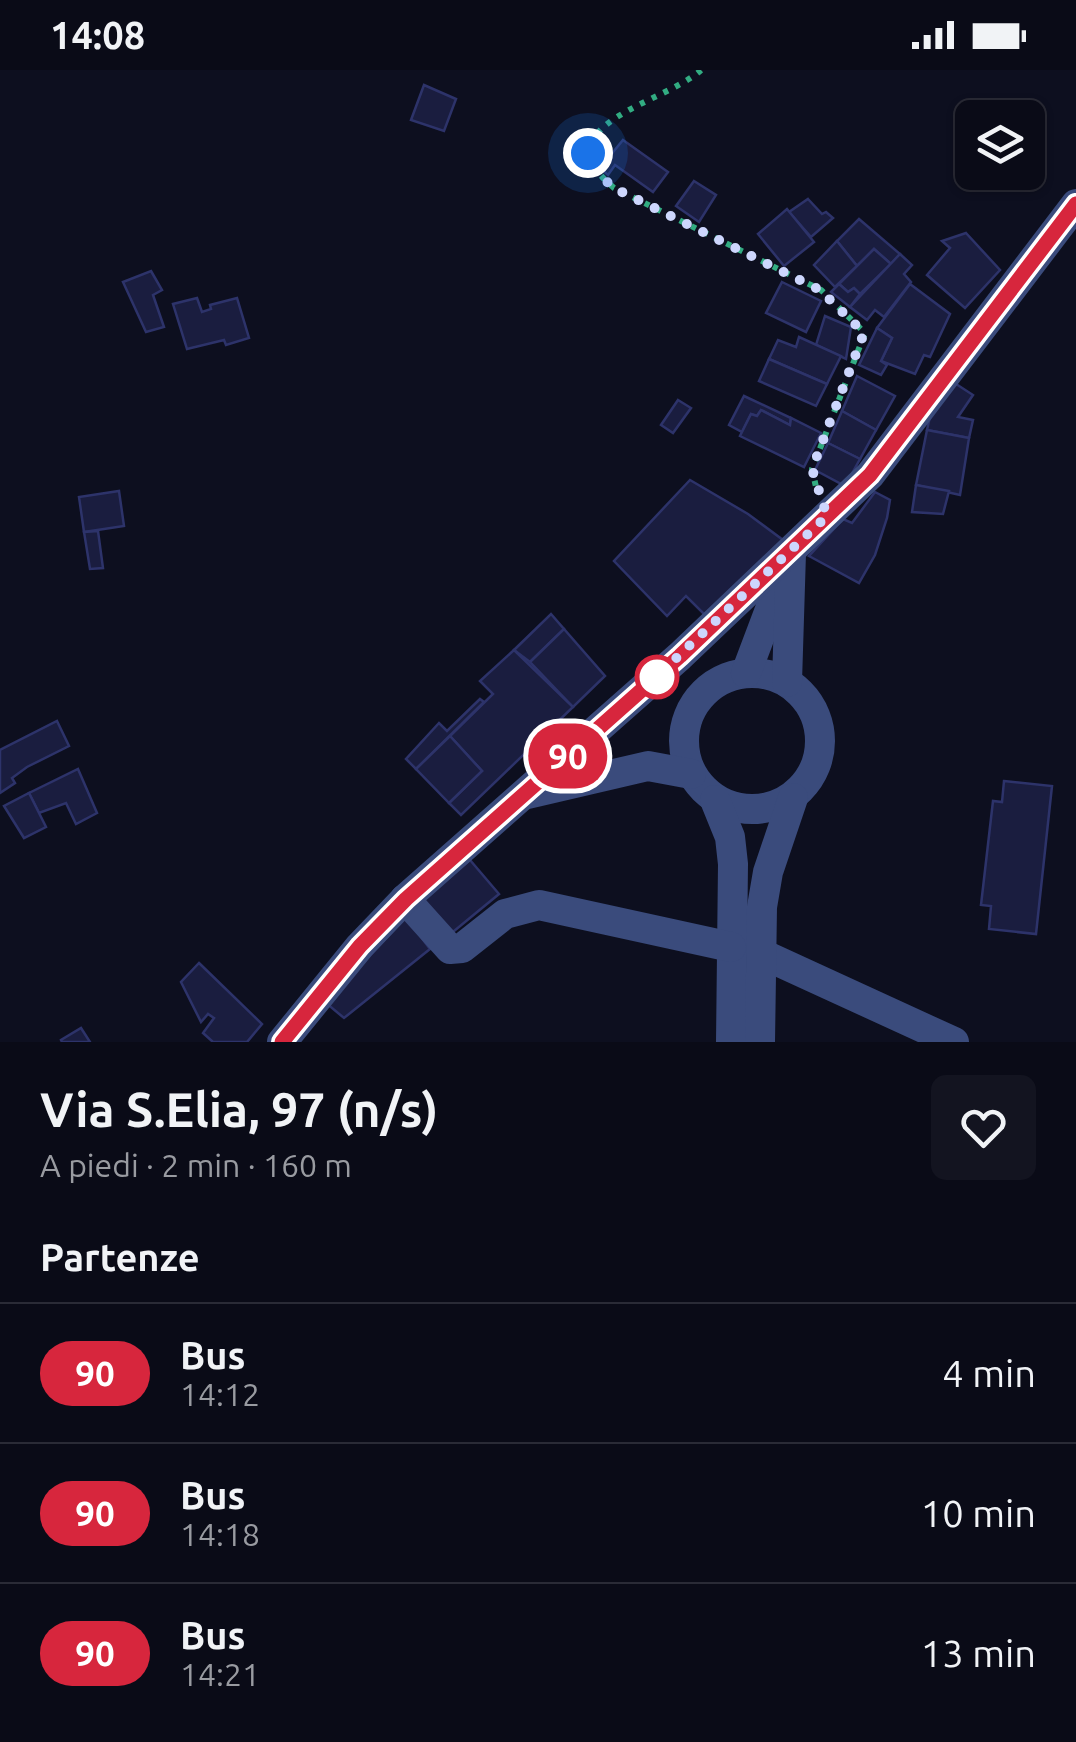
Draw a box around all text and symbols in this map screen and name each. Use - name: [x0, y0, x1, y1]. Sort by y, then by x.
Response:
- text: 14:08: [50, 14, 145, 56]
- map controls: [955, 100, 1045, 190]
- button: layers: [955, 100, 1045, 190]
- your location: [563, 128, 613, 178]
- unlabelled marker: [636, 656, 678, 698]
- line badge: 90: [523, 724, 613, 788]
- text: 90: [548, 736, 588, 776]
- button: heart: [931, 1075, 1036, 1180]
- text: Via S.Elia, 97 (n/s): [40, 1082, 438, 1136]
- text: A piedi · 2 min · 160 m: [40, 1147, 352, 1183]
- text: Partenze: [40, 1236, 200, 1278]
- text: Bus: [180, 1334, 245, 1376]
- text: 4 min: [942, 1352, 1036, 1394]
- text: 90: [75, 1353, 115, 1393]
- text: 14:12: [180, 1376, 260, 1412]
- text: Bus: [180, 1474, 245, 1516]
- text: 10 min: [921, 1492, 1036, 1534]
- text: 90: [75, 1493, 115, 1533]
- text: 14:18: [180, 1516, 260, 1552]
- text: Bus: [180, 1614, 245, 1656]
- text: 13 min: [921, 1632, 1036, 1674]
- text: 90: [75, 1633, 115, 1673]
- text: 14:21: [180, 1656, 260, 1692]

